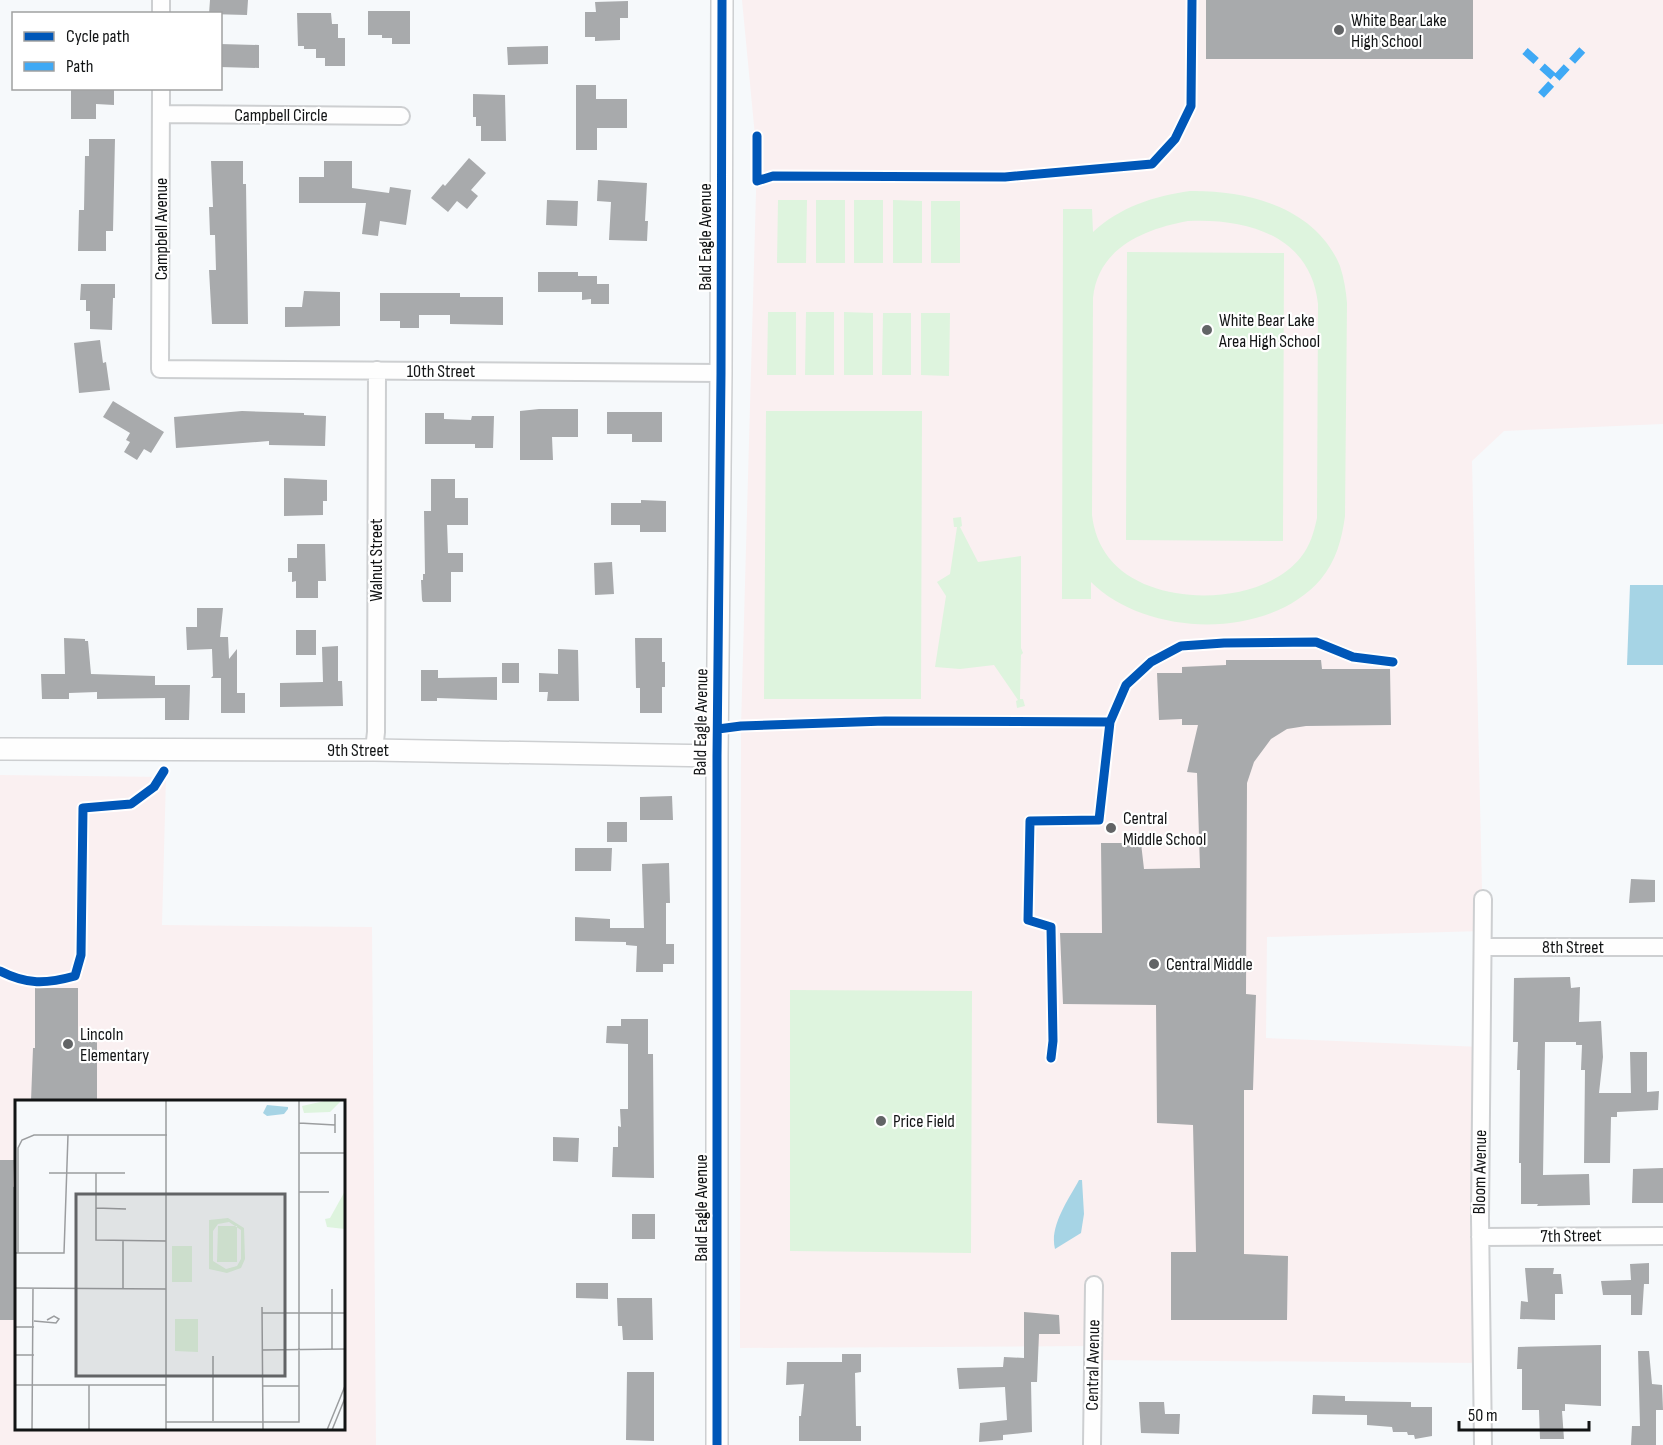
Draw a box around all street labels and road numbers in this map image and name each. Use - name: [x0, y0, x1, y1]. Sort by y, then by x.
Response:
- street label: Campbell Circle: [234, 105, 328, 126]
- street label: Campbell Avenue: [151, 178, 172, 280]
- street label: Bald Eagle Avenue: [695, 183, 716, 291]
- street label: 10th Street: [407, 361, 476, 382]
- street label: Walnut Street: [366, 518, 387, 602]
- street label: Bald Eagle Avenue: [690, 668, 712, 776]
- street label: 9th Street: [327, 740, 390, 761]
- street label: 8th Street: [1542, 937, 1604, 958]
- street label: Bloom Avenue: [1469, 1129, 1491, 1215]
- street label: Bald Eagle Avenue: [691, 1154, 712, 1262]
- street label: 7th Street: [1540, 1225, 1602, 1247]
- street label: Central Avenue: [1082, 1319, 1104, 1411]

